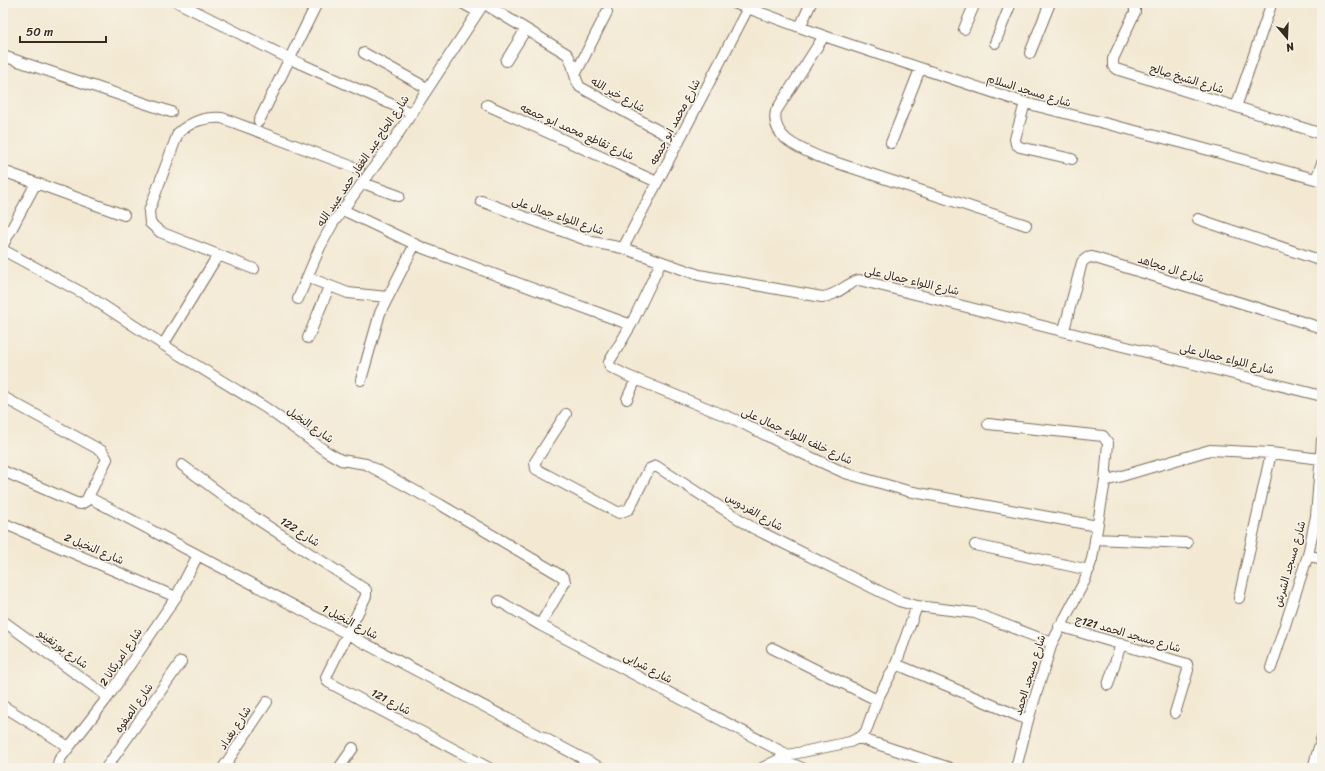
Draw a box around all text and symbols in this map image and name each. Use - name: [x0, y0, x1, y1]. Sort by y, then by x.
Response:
- scale bar: [20, 18, 106, 44]
- north arrow: [1267, 18, 1307, 58]
- text: 50 m: [26, 21, 53, 43]
- text: N: [1283, 36, 1298, 57]
- street label: شارع الشيخ صالح: [1148, 59, 1226, 99]
- street label: شارع مسجد السلام: [985, 69, 1073, 113]
- street label: شارع خير الله: [587, 72, 649, 118]
- street label: شارع محمد ابو جمعه: [644, 75, 706, 169]
- street label: شارع الحاج عبد الغفار حمد عبيد الله: [312, 91, 414, 231]
- street label: شارع تقاطع محمد ابو جمعه: [517, 98, 637, 166]
- street label: شارع اللواء جمال على: [509, 191, 607, 241]
- street label: شارع ال مجاهد: [1135, 250, 1207, 288]
- street label: شارع اللواء جمال على: [863, 261, 961, 301]
- street label: شارع اللواء جمال على: [1178, 338, 1276, 380]
- street label: شارع النخيل: [282, 402, 338, 448]
- street label: شارع خلف اللواء جمال على: [738, 402, 856, 470]
- street label: شارع الفردوس: [721, 488, 787, 536]
- street label: شارع 122: [276, 512, 324, 552]
- street label: شارع مسجد الشرش: [1269, 519, 1311, 609]
- street label: شارع النخيل 2: [61, 528, 127, 570]
- street label: شارع النخيل 1: [318, 599, 382, 645]
- street label: شارع مسجد الحمد 121ج: [1073, 610, 1183, 658]
- street label: شارع بورتفينو: [33, 624, 92, 674]
- street label: شارع امريكانا 2: [94, 624, 148, 690]
- street label: شارع مسجد الحمد: [1009, 632, 1051, 718]
- street label: شارع شرابى: [620, 647, 676, 689]
- street label: شارع الصفوه: [110, 679, 158, 737]
- street label: شارع 121: [368, 684, 414, 720]
- street label: شارع بغداد: [214, 702, 256, 754]

